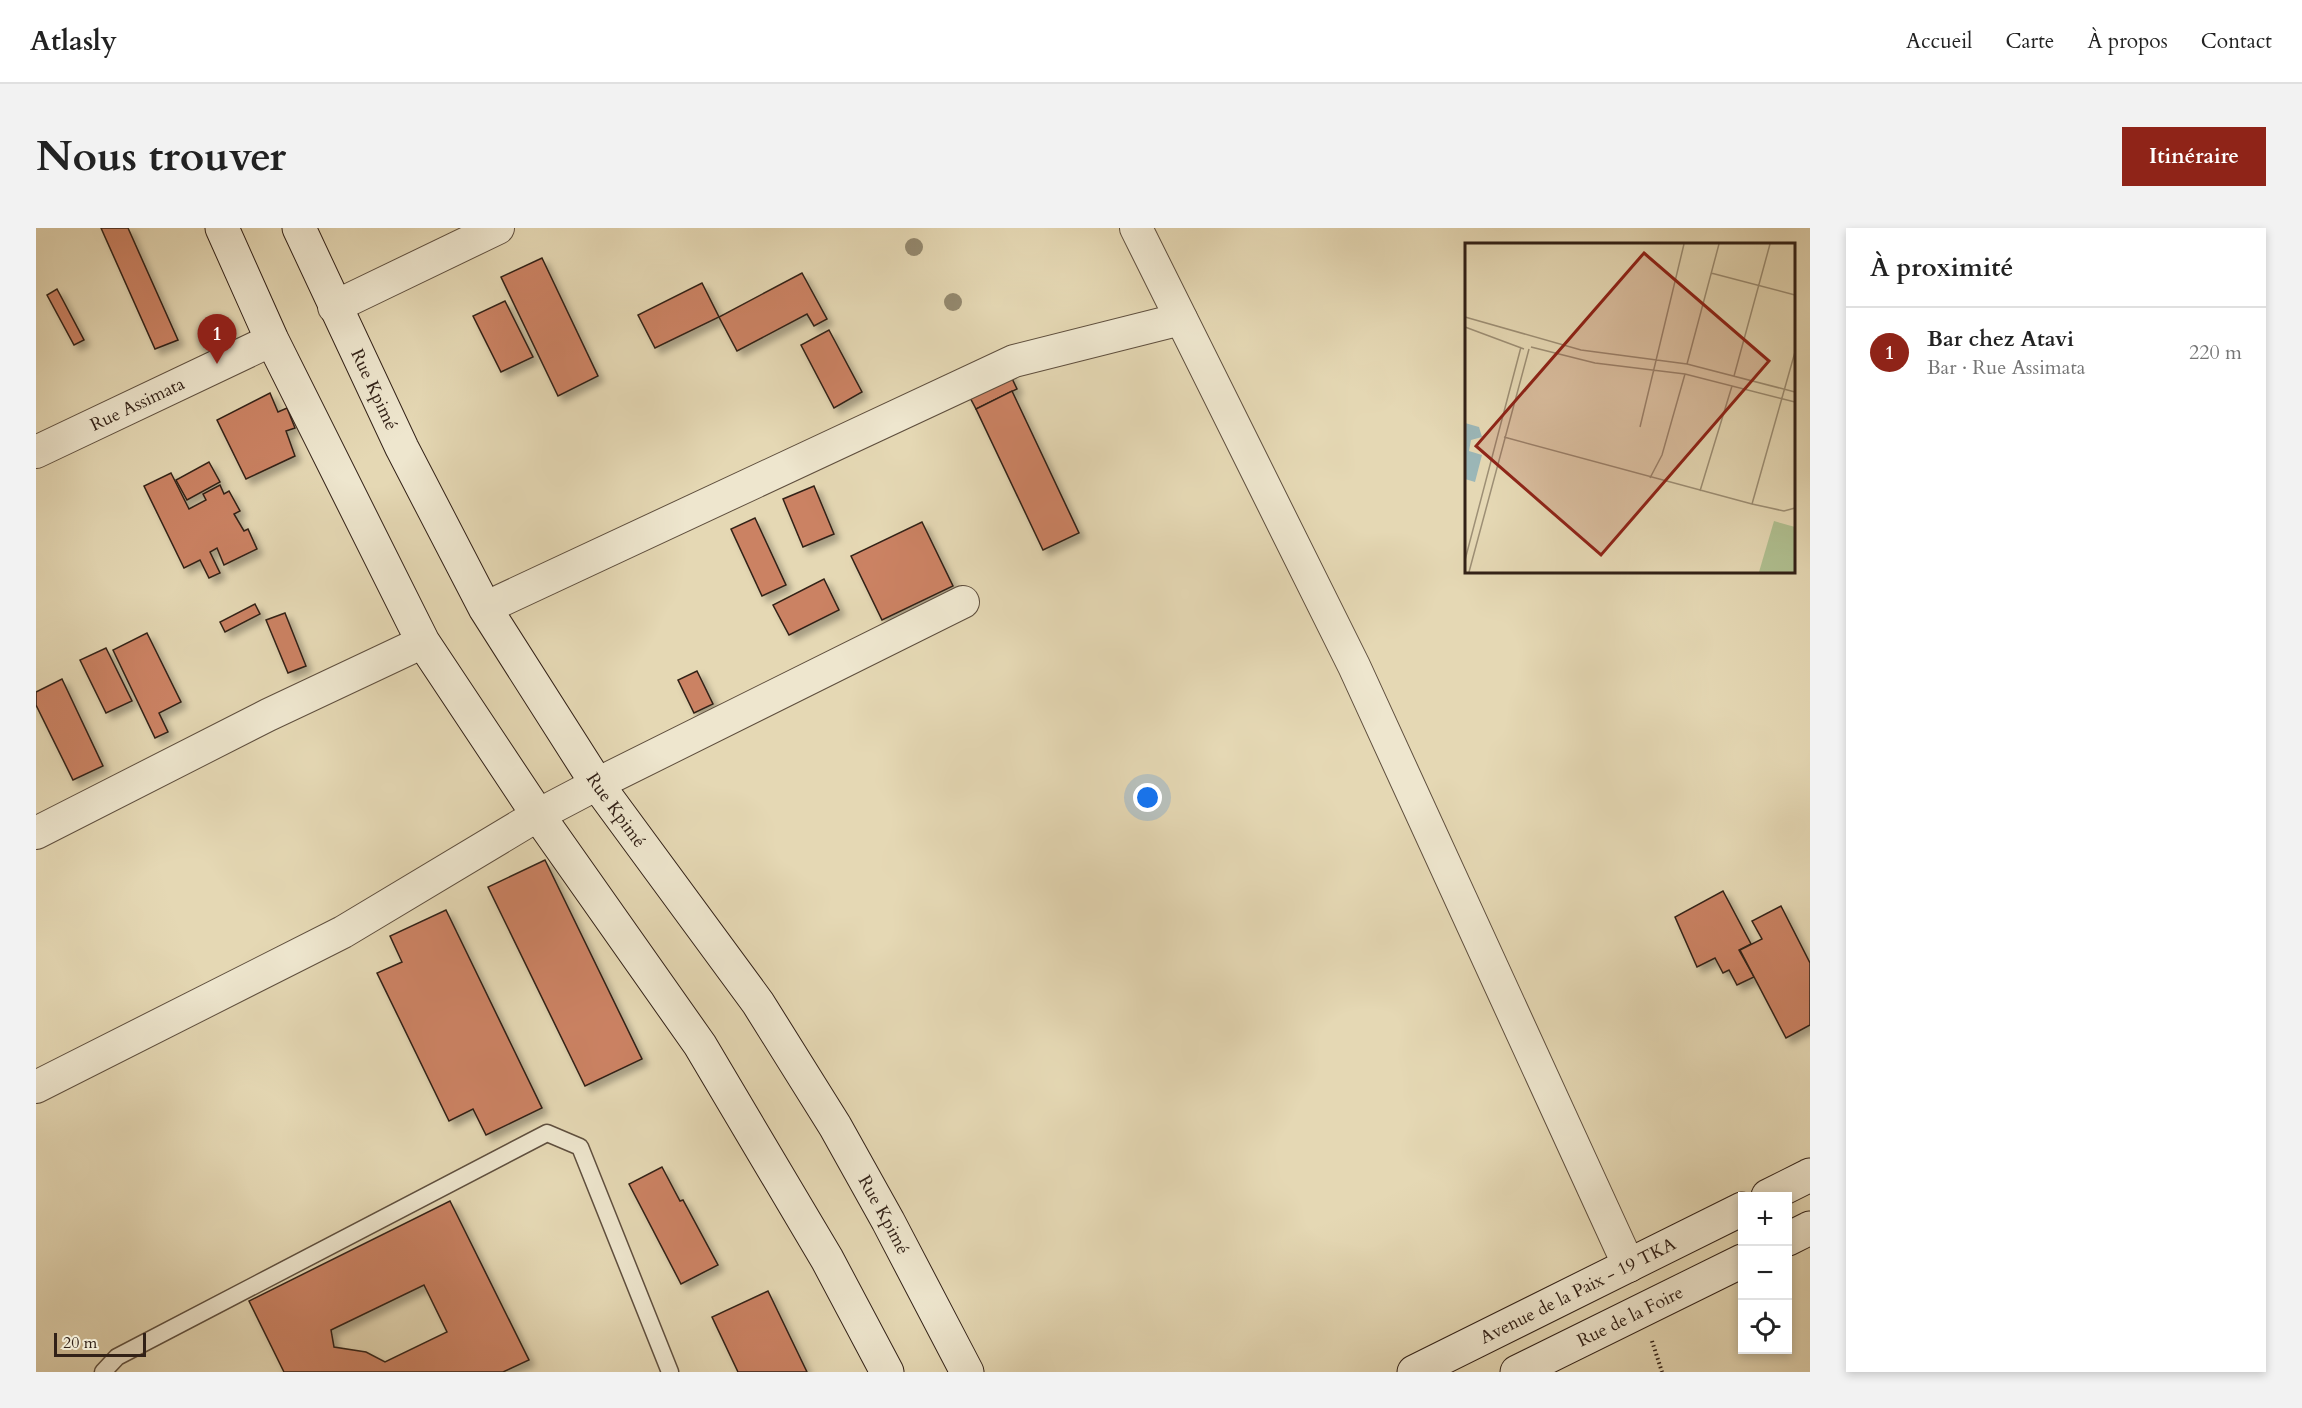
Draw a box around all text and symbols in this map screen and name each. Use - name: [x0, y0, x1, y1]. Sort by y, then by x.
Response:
- text: Atlasly: [30, 22, 117, 60]
- text: Accueil: [1906, 27, 1972, 56]
- text: Carte: [2005, 27, 2054, 56]
- text: À propos: [2087, 27, 2168, 56]
- text: Contact: [2201, 27, 2272, 56]
- button: Itinéraire: [2122, 127, 2266, 186]
- text: Nous trouver: [36, 128, 286, 185]
- inset map: [1465, 243, 1795, 573]
- text: À proximité: [1870, 250, 2013, 285]
- pin: 1: [198, 314, 237, 364]
- text: Bar chez Atavi: [1927, 324, 2074, 354]
- text: 1: [1884, 339, 1895, 366]
- text: 220 m: [2189, 339, 2242, 366]
- street label: Rue Kpimé: [344, 345, 404, 434]
- text: Bar · Rue Assimata: [1927, 354, 2085, 381]
- street label: Rue Assimata: [86, 371, 189, 438]
- street label: Rue Kpimé: [580, 768, 651, 853]
- your location: [1133, 783, 1162, 812]
- street label: Rue Kpimé: [852, 1171, 915, 1259]
- map controls: [1738, 1192, 1792, 1354]
- button: +: [1738, 1192, 1792, 1246]
- street label: Avenue de la Paix - 19 TKA: [1476, 1232, 1681, 1350]
- button: −: [1738, 1246, 1792, 1300]
- street label: Rue de la Foire: [1573, 1280, 1687, 1353]
- button: locate: [1738, 1300, 1792, 1354]
- scale bar: [54, 1330, 146, 1358]
- text: 20 m: [63, 1332, 97, 1354]

